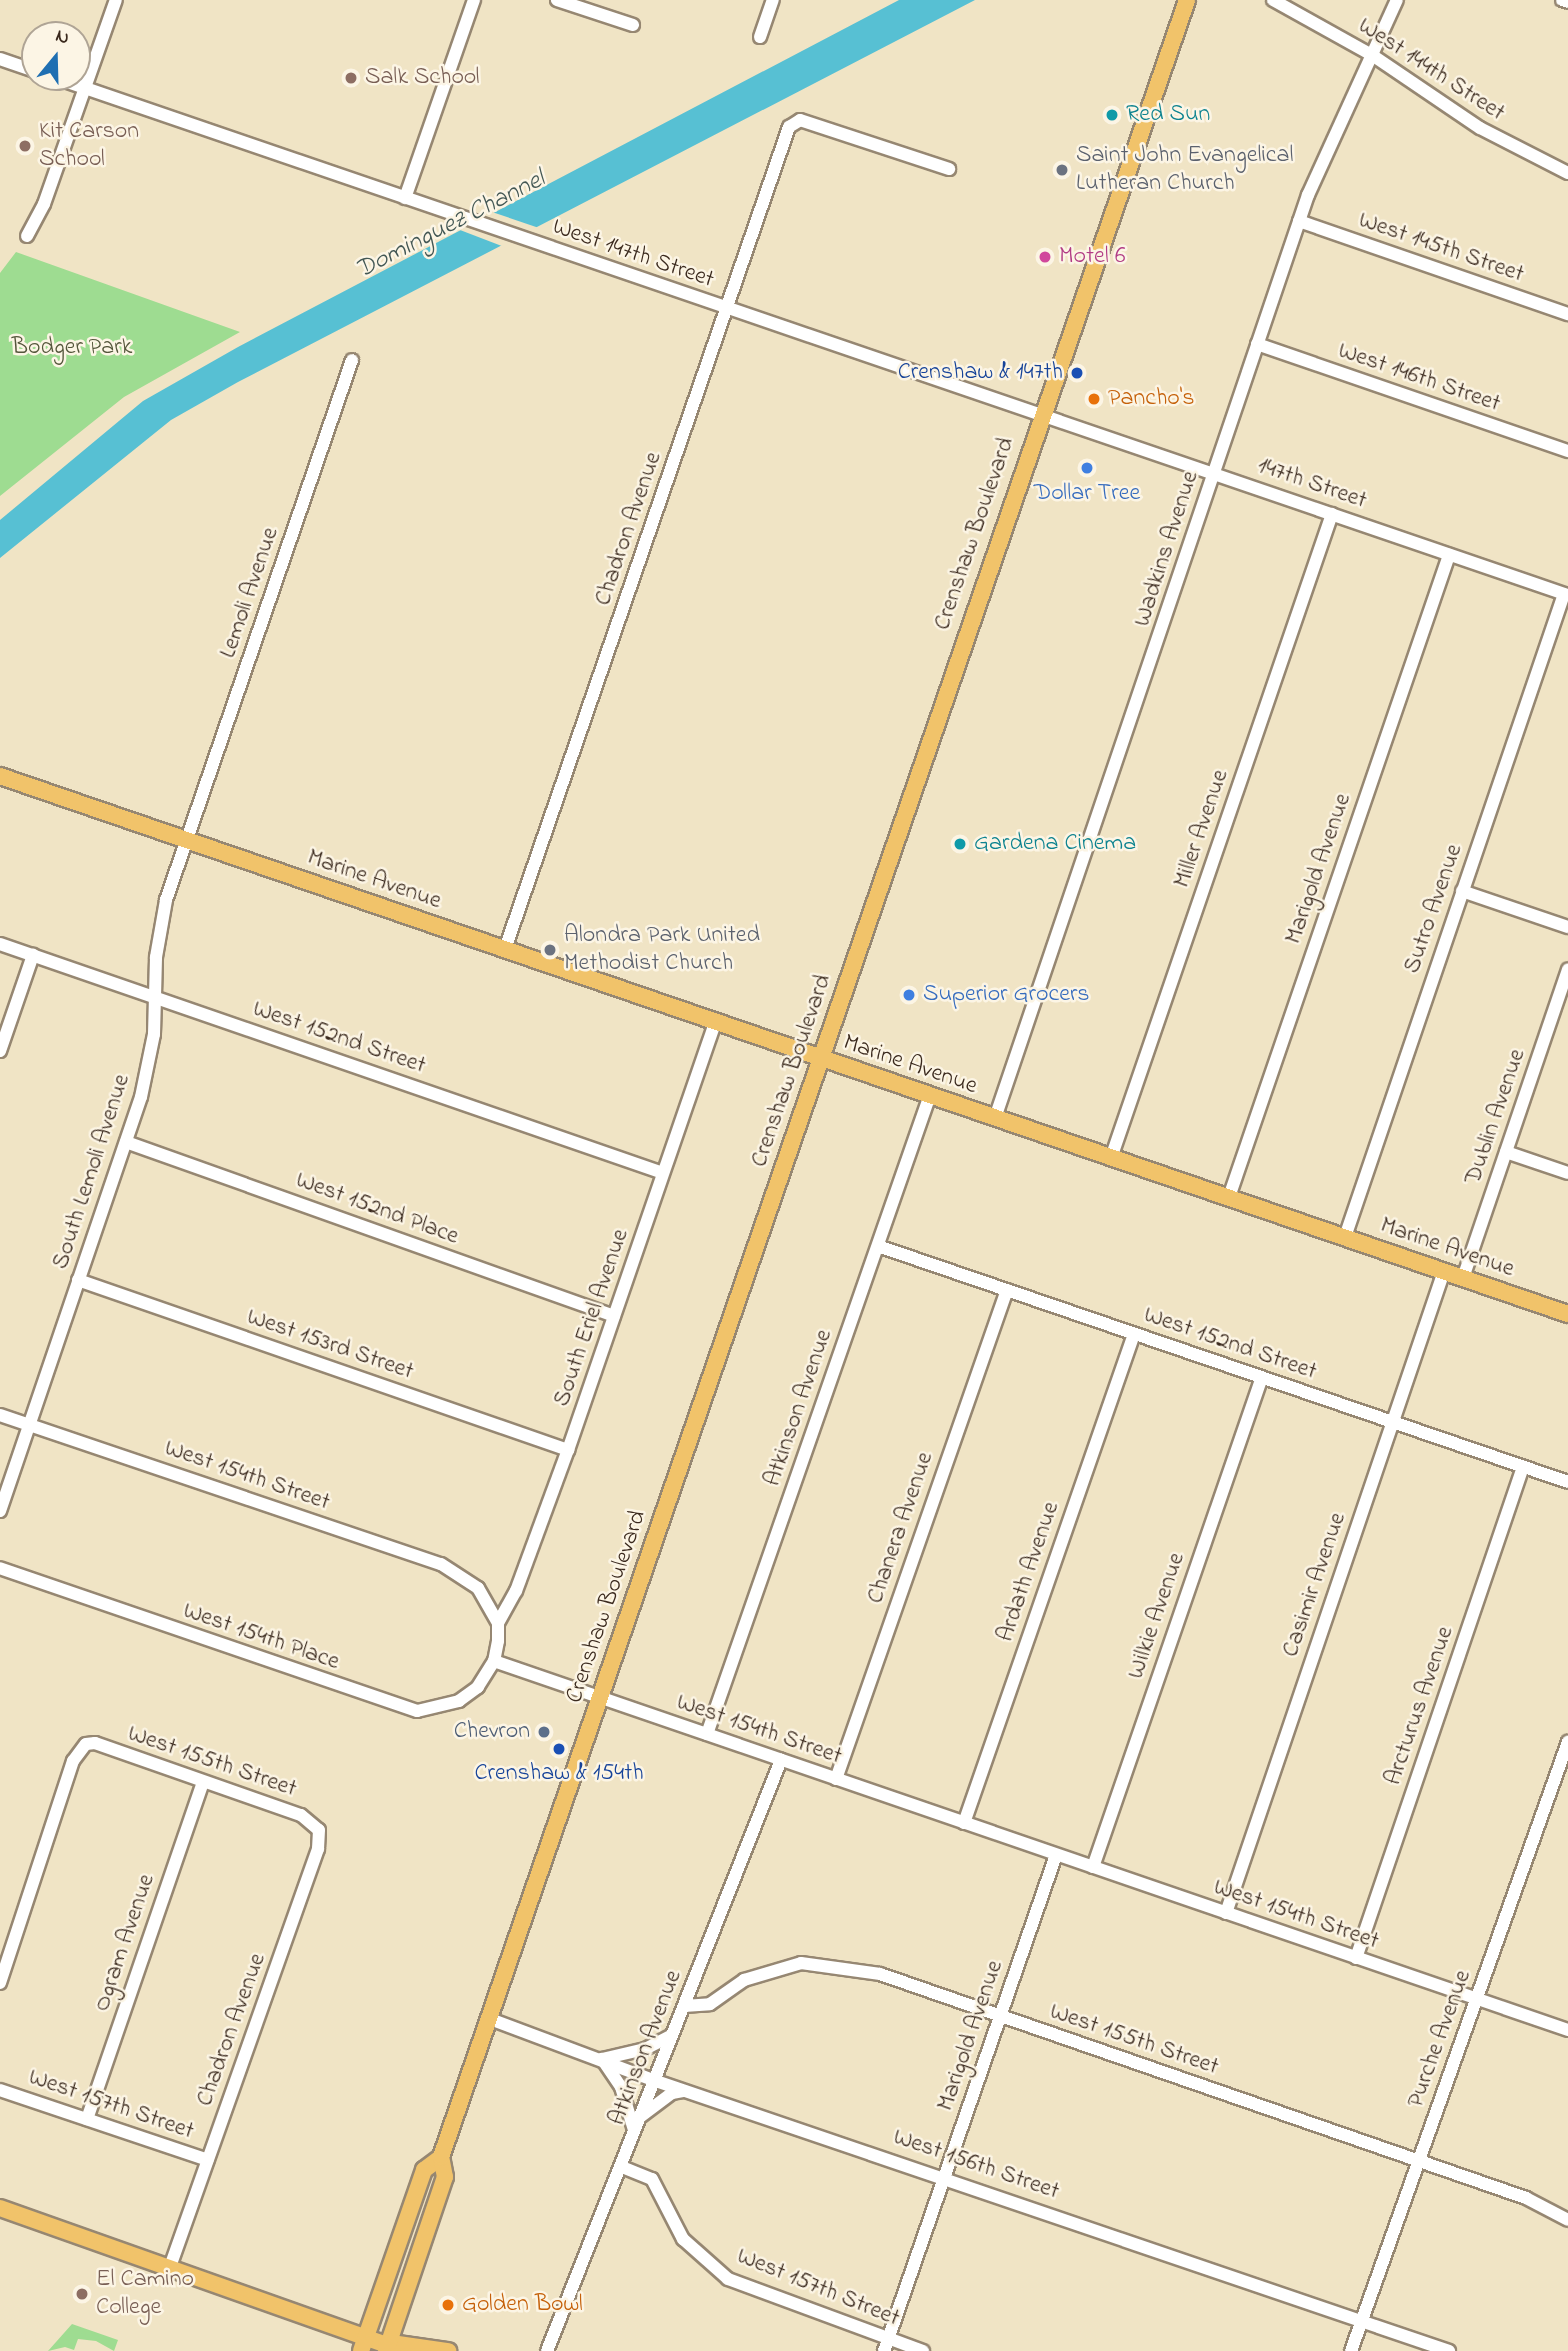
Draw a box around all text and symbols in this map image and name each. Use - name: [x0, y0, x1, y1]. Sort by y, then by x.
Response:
- street label: West 144th Street: [1352, 12, 1510, 128]
- north arrow: [21, 21, 91, 91]
- text: N: [52, 23, 73, 52]
- place label: Salk School: [365, 64, 480, 92]
- marker: Salk School: [343, 70, 359, 86]
- place label: Red Sun: [1126, 101, 1210, 129]
- marker: Red Sun: [1104, 107, 1120, 123]
- place label: Kit Carson School: [39, 118, 139, 174]
- marker: Kit Carson School: [17, 138, 33, 154]
- place label: Saint John Evangelical Lutheran Church: [1076, 142, 1293, 198]
- marker: Saint John Evangelical Lutheran Church: [1054, 162, 1070, 178]
- water label: Dominguez Channel: [351, 165, 551, 287]
- street label: West 145th Street: [1355, 206, 1527, 290]
- street label: West 147th Street: [548, 213, 718, 295]
- place label: Motel 6: [1059, 243, 1125, 271]
- marker: Motel 6: [1037, 249, 1053, 265]
- park label: Bodger Park: [12, 334, 132, 362]
- street label: West 146th Street: [1334, 337, 1504, 419]
- place label: Crenshaw & 147th: [898, 359, 1063, 387]
- marker: Crenshaw & 147th: [1069, 365, 1085, 381]
- place label: Pancho's: [1108, 385, 1194, 413]
- marker: Pancho's: [1086, 391, 1102, 407]
- street label: Crenshaw Boulevard: [929, 434, 1021, 634]
- street label: Chadron Avenue: [589, 448, 669, 610]
- street label: 147th Street: [1254, 452, 1370, 516]
- marker: Dollar Tree: [1079, 460, 1095, 476]
- street label: Wadkins Avenue: [1128, 468, 1206, 630]
- place label: Dollar Tree: [1034, 480, 1140, 508]
- street label: Lemoli Avenue: [214, 524, 286, 662]
- street label: Miller Avenue: [1168, 766, 1236, 892]
- street label: Marigold Avenue: [1280, 790, 1358, 948]
- place label: Gardena Cinema: [974, 830, 1136, 858]
- marker: Gardena Cinema: [952, 836, 968, 852]
- street label: Sutro Avenue: [1398, 841, 1470, 977]
- street label: Marine Avenue: [303, 844, 445, 916]
- place label: Alondra Park United Methodist Church: [564, 922, 760, 978]
- marker: Alondra Park United Methodist Church: [542, 942, 558, 958]
- street label: Crenshaw Boulevard: [746, 971, 838, 1171]
- place label: Superior Grocers: [923, 981, 1090, 1009]
- marker: Superior Grocers: [901, 987, 917, 1003]
- street label: West 152nd Street: [249, 995, 429, 1081]
- street label: Marine Avenue: [839, 1029, 981, 1101]
- street label: Dublin Avenue: [1459, 1046, 1533, 1188]
- street label: South Lemoli Avenue: [47, 1071, 137, 1273]
- street label: West 152nd Place: [292, 1166, 462, 1252]
- street label: Marine Avenue: [1376, 1212, 1518, 1284]
- street label: South Eriel Avenue: [548, 1225, 636, 1411]
- street label: West 152nd Street: [1140, 1301, 1320, 1387]
- street label: West 153rd Street: [243, 1303, 417, 1387]
- street label: Atkinson Avenue: [759, 1326, 839, 1490]
- street label: West 154th Street: [161, 1434, 333, 1518]
- street label: Chanera Avenue: [862, 1448, 940, 1608]
- street label: Ardath Avenue: [992, 1498, 1066, 1646]
- street label: Crenshaw Boulevard: [561, 1507, 653, 1707]
- street label: Casimir Avenue: [1277, 1509, 1353, 1661]
- street label: Wilkie Avenue: [1122, 1549, 1192, 1683]
- street label: West 154th Place: [179, 1597, 343, 1677]
- street label: Arcturus Avenue: [1379, 1623, 1461, 1789]
- street label: West 154th Street: [673, 1688, 845, 1772]
- place label: Chevron: [454, 1718, 530, 1746]
- street label: West 155th Street: [124, 1720, 300, 1804]
- marker: Chevron: [536, 1724, 552, 1740]
- marker: Crenshaw & 154th: [551, 1741, 567, 1757]
- place label: Crenshaw & 154th: [474, 1760, 644, 1788]
- street label: Ogram Avenue: [88, 1871, 162, 2015]
- street label: West 154th Street: [1210, 1873, 1382, 1957]
- street label: Chadron Avenue: [191, 1950, 273, 2110]
- street label: Marigold Avenue: [932, 1957, 1010, 2115]
- street label: Atkinson Avenue: [603, 1966, 689, 2130]
- street label: Purche Avenue: [1402, 1966, 1478, 2112]
- street label: West 155th Street: [1046, 1998, 1222, 2082]
- street label: West 157th Street: [25, 2063, 197, 2147]
- street label: West 156th Street: [889, 2123, 1063, 2207]
- street label: West 157th Street: [732, 2242, 904, 2334]
- place label: El Camino College: [96, 2266, 194, 2322]
- marker: El Camino College: [74, 2286, 90, 2302]
- place label: Golden Bowl: [462, 2291, 583, 2319]
- marker: Golden Bowl: [440, 2297, 456, 2313]

